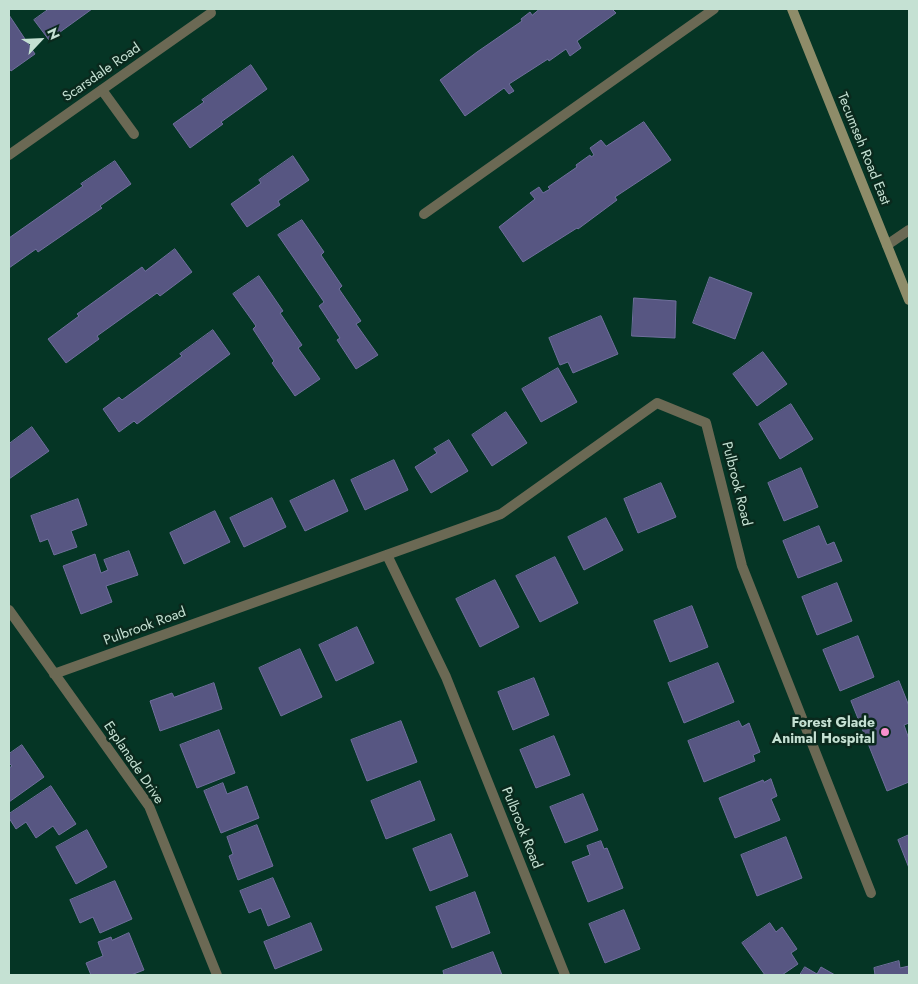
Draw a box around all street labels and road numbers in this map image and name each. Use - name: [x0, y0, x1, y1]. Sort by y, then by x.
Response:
- street label: Scarsdale Road: [60, 40, 144, 106]
- street label: Tecumseh Road East: [833, 90, 893, 208]
- street label: Pulbrook Road: [717, 440, 755, 528]
- street label: Pulbrook Road: [102, 604, 188, 650]
- street label: Esplanade Drive: [99, 719, 167, 807]
- street label: Pulbrook Road: [497, 785, 545, 871]

